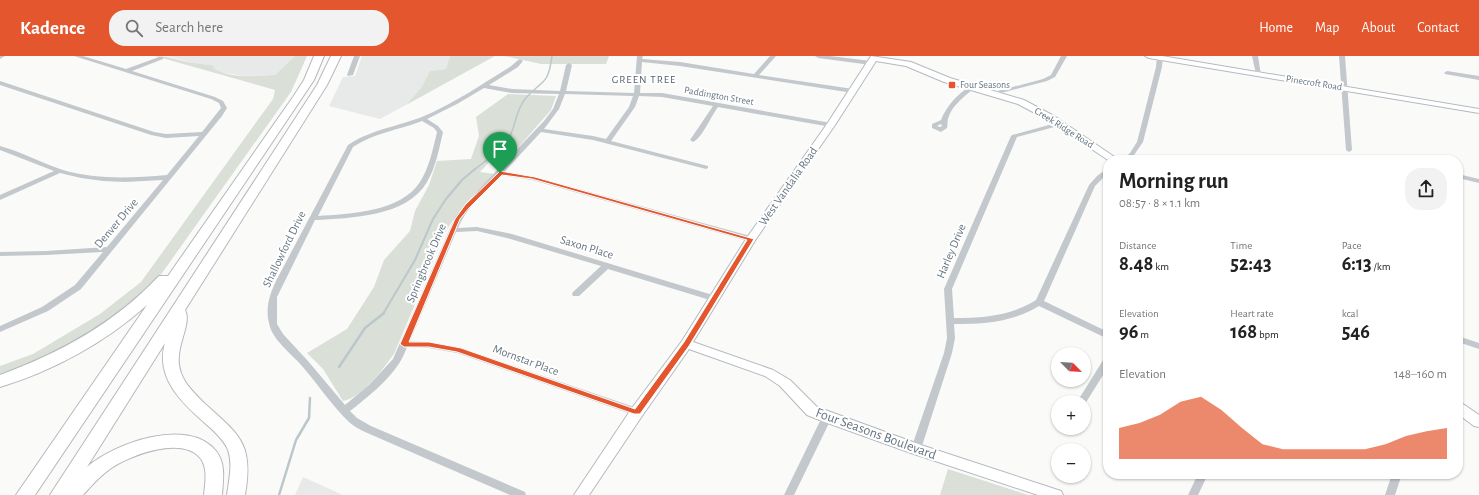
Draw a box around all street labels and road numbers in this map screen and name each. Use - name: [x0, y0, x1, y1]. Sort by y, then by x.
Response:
- street label: Pinecroft Road: [1285, 74, 1343, 92]
- street label: Paddington Street: [683, 85, 755, 107]
- street label: Creek Ridge Road: [1033, 106, 1095, 150]
- street label: West Vandalia Road: [756, 145, 820, 227]
- street label: Denver Drive: [92, 196, 140, 250]
- street label: Shallowford Drive: [260, 209, 308, 289]
- street label: Springbrook Drive: [404, 222, 448, 304]
- street label: Harley Drive: [934, 222, 969, 280]
- street label: Saxon Place: [559, 233, 615, 261]
- street label: Mornstar Place: [491, 342, 561, 378]
- street label: Four Seasons Boulevard: [814, 406, 938, 462]

